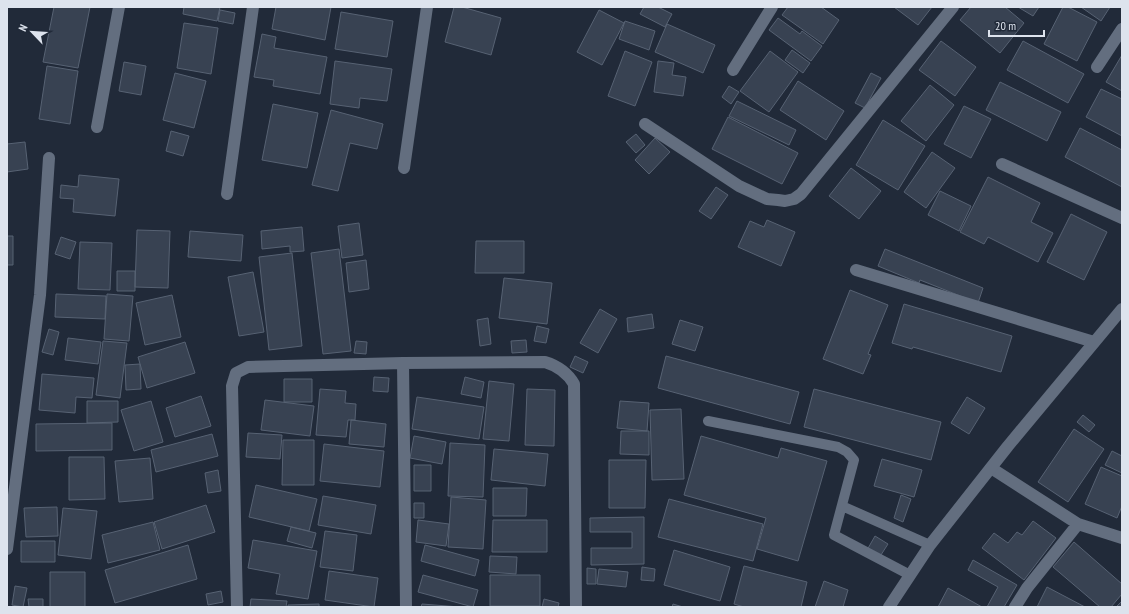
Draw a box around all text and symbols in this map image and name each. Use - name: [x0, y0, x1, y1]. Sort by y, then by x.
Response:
- north arrow: [12, 12, 52, 52]
- scale bar: [989, 12, 1044, 38]
- text: 20 m: [995, 18, 1016, 33]
- text: N: [15, 22, 31, 33]

